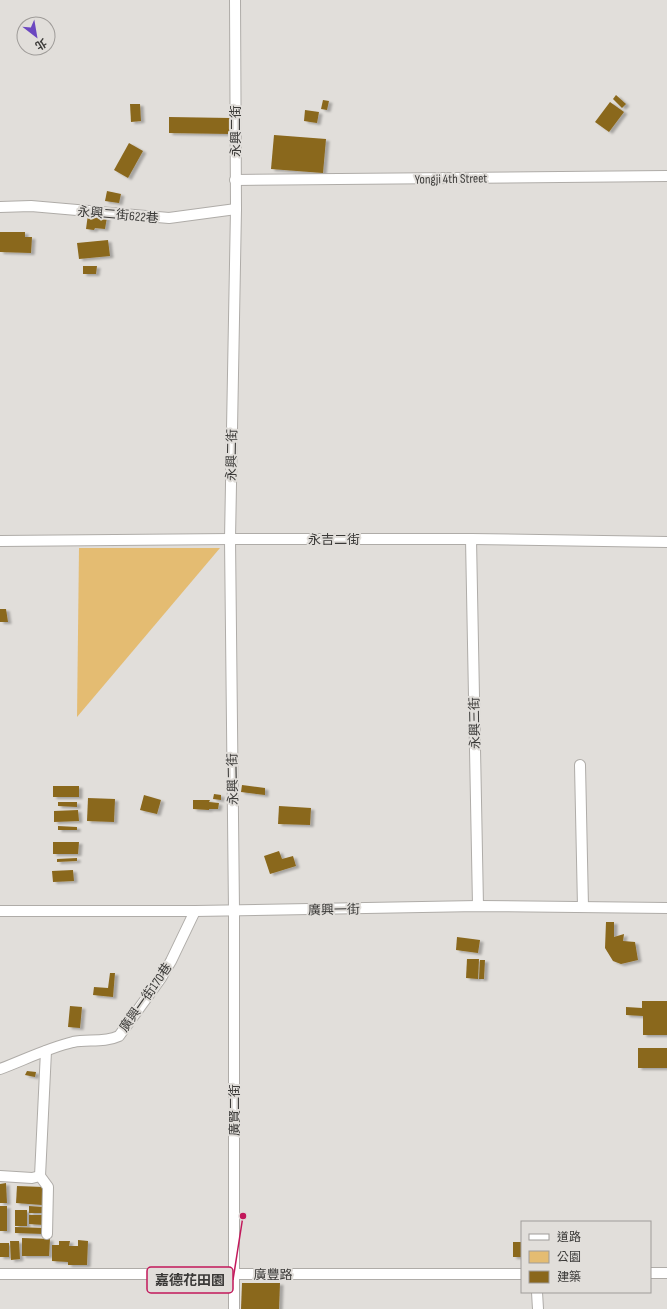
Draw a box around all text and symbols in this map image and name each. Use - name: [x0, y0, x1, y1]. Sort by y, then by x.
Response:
- north arrow: [16, 16, 56, 56]
- text: 北: [33, 36, 49, 53]
- street label: 永興二街: [228, 105, 244, 157]
- street label: Yongji 4th Street: [415, 170, 487, 188]
- street label: 永興二街622巷: [77, 203, 159, 227]
- street label: 永興二街: [224, 429, 240, 481]
- street label: 永吉二街: [308, 532, 360, 548]
- street label: 永興三街: [467, 697, 483, 749]
- street label: 永興二街: [225, 753, 241, 805]
- street label: 廣興一街: [308, 902, 360, 918]
- street label: 廣興一街170巷: [116, 960, 175, 1035]
- street label: 廣賢二街: [227, 1084, 243, 1136]
- legend: [521, 1221, 651, 1293]
- text: 道路: [557, 1230, 581, 1245]
- text: 公園: [557, 1250, 581, 1265]
- callout: 嘉德花田園: [147, 1267, 233, 1293]
- street label: 廣豐路: [253, 1267, 293, 1283]
- text: 建築: [557, 1270, 581, 1285]
- text: 嘉德花田園: [155, 1272, 225, 1289]

